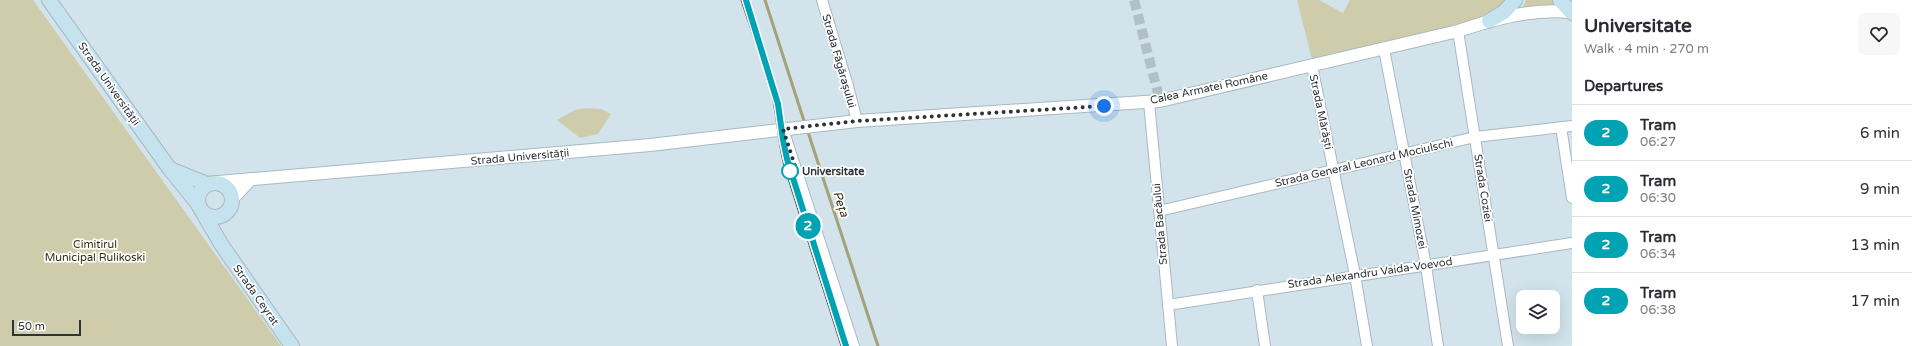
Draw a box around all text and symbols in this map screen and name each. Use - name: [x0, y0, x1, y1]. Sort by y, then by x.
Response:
- street label: Strada Făgărașului: [819, 13, 859, 109]
- button: heart: [1858, 13, 1900, 55]
- text: Universitate: [1584, 15, 1692, 37]
- street label: Strada Universității: [75, 40, 143, 128]
- text: Walk · 4 min · 270 m: [1584, 41, 1709, 57]
- street label: Calea Armatei Române: [1149, 69, 1269, 107]
- street label: Strada Mărăști: [1307, 73, 1335, 151]
- text: Departures: [1584, 77, 1663, 95]
- your location: [1094, 96, 1114, 116]
- text: Tram: [1640, 116, 1676, 134]
- text: 2: [1602, 124, 1610, 141]
- text: 6 min: [1860, 124, 1900, 142]
- text: 06:27: [1640, 134, 1676, 150]
- street label: Strada General Leonard Mociulschi: [1274, 136, 1454, 190]
- street label: Strada Universității: [470, 146, 570, 168]
- street label: Strada Coziei: [1471, 153, 1495, 223]
- marker: Universitate: [781, 162, 799, 180]
- place label: Universitate: [802, 165, 865, 178]
- street label: Strada Mimozei: [1401, 168, 1429, 250]
- text: Tram: [1640, 172, 1676, 190]
- text: 2: [1602, 180, 1610, 197]
- text: 9 min: [1860, 180, 1900, 198]
- street label: Strada Bacăului: [1150, 183, 1170, 265]
- water label: Peța: [829, 189, 852, 219]
- text: 06:30: [1640, 190, 1676, 206]
- line badge: 2: [795, 213, 821, 239]
- text: 2: [804, 217, 812, 234]
- text: Tram: [1640, 228, 1676, 246]
- text: 2: [1602, 236, 1610, 253]
- text: 13 min: [1851, 236, 1900, 254]
- park label: Cimitirul Municipal Rulikoski: [45, 238, 145, 264]
- text: 06:34: [1640, 246, 1676, 262]
- street label: Strada Alexandru Vaida-Voevod: [1287, 255, 1453, 291]
- street label: Strada Ceyrat: [230, 262, 282, 328]
- text: Tram: [1640, 284, 1676, 302]
- map controls: [1516, 290, 1560, 334]
- button: layers: [1516, 290, 1560, 334]
- text: 2: [1602, 292, 1610, 309]
- text: 17 min: [1851, 292, 1900, 310]
- text: 06:38: [1640, 302, 1676, 318]
- scale bar: [12, 318, 81, 337]
- text: 50 m: [18, 320, 45, 333]

